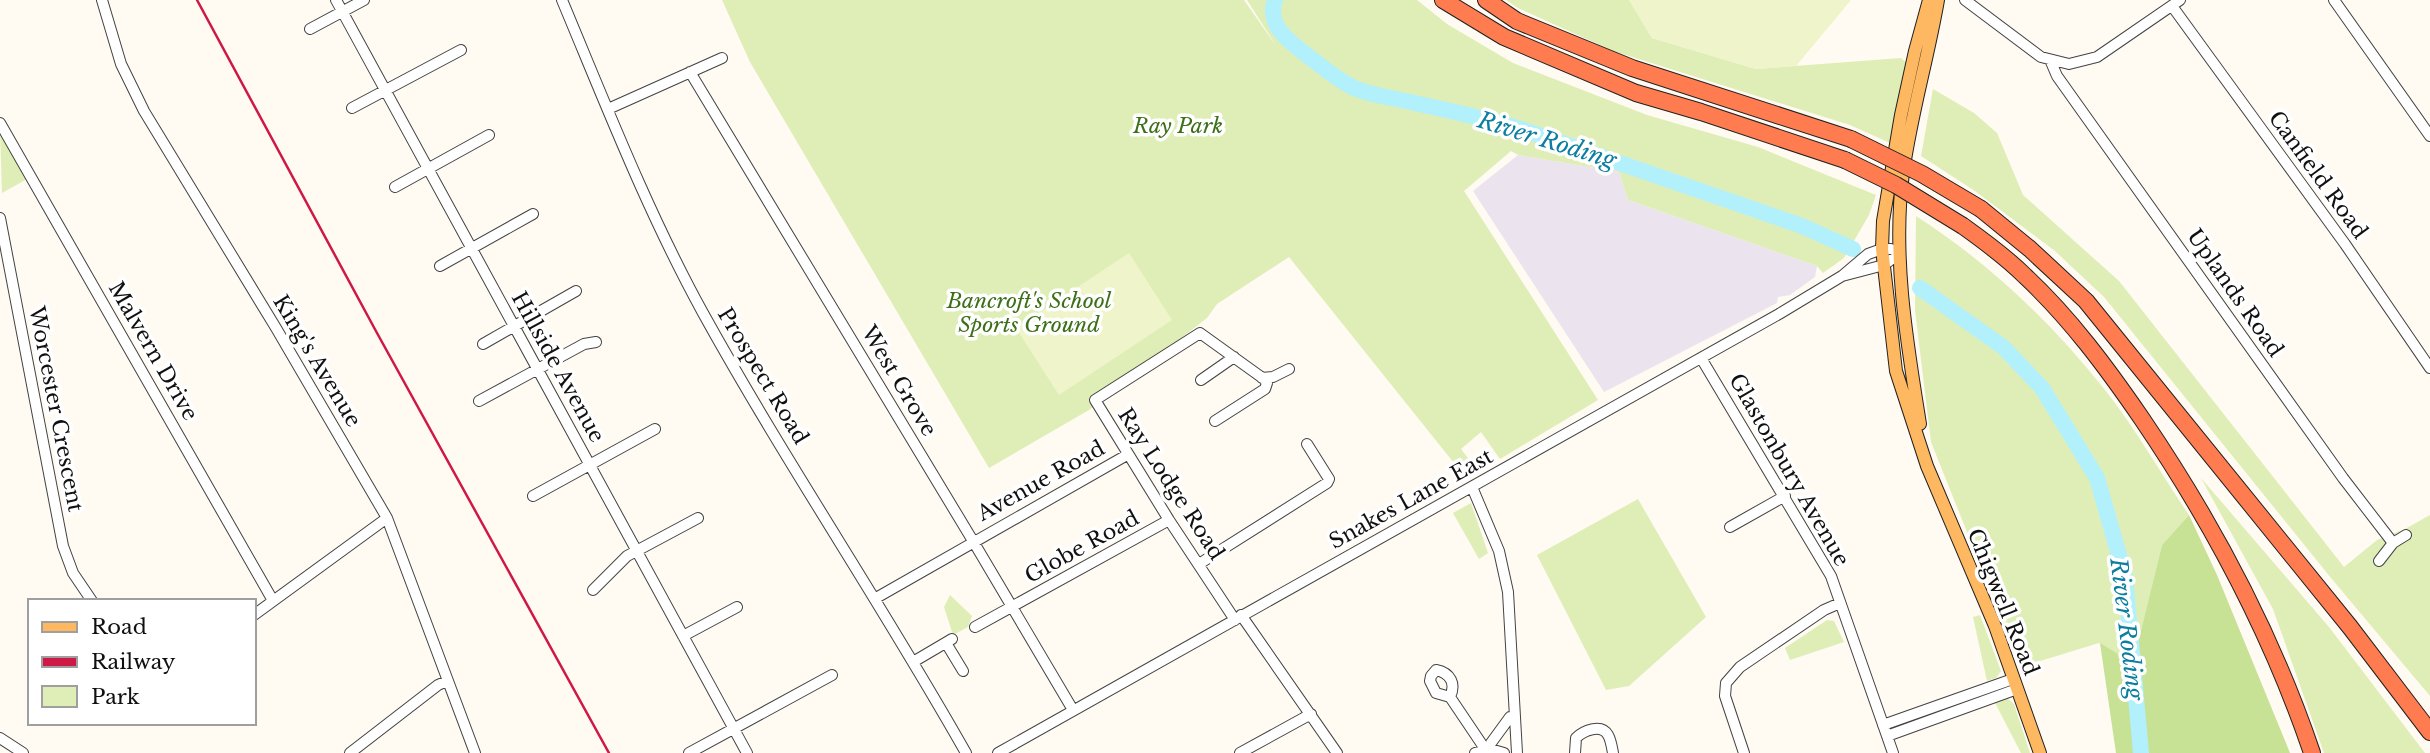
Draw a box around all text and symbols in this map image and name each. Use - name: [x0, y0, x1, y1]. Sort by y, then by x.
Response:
- water label: River Roding: [1474, 105, 1621, 175]
- street label: Canfield Road: [2263, 106, 2373, 244]
- park label: Ray Park: [1132, 113, 1223, 139]
- street label: Uplands Road: [2181, 224, 2289, 362]
- street label: Malvern Drive: [103, 277, 203, 425]
- street label: Hillside Avenue: [506, 287, 610, 447]
- park label: Bancroft's School Sports Ground: [946, 288, 1112, 338]
- street label: King's Avenue: [267, 290, 367, 432]
- street label: Worcester Crescent: [23, 303, 89, 514]
- street label: Prospect Road: [712, 303, 814, 449]
- street label: West Grove: [855, 320, 942, 441]
- street label: Glastonbury Avenue: [1723, 369, 1855, 571]
- street label: Ray Lodge Road: [1112, 403, 1230, 565]
- street label: Avenue Road: [972, 435, 1109, 527]
- street label: Snakes Lane East: [1325, 443, 1497, 555]
- street label: Globe Road: [1020, 505, 1144, 589]
- street label: Chigwell Road: [1962, 525, 2044, 679]
- water label: River Roding: [2104, 555, 2150, 703]
- legend: [28, 599, 256, 725]
- text: Road: [91, 614, 147, 640]
- text: Railway: [91, 649, 176, 675]
- text: Park: [91, 684, 140, 710]

